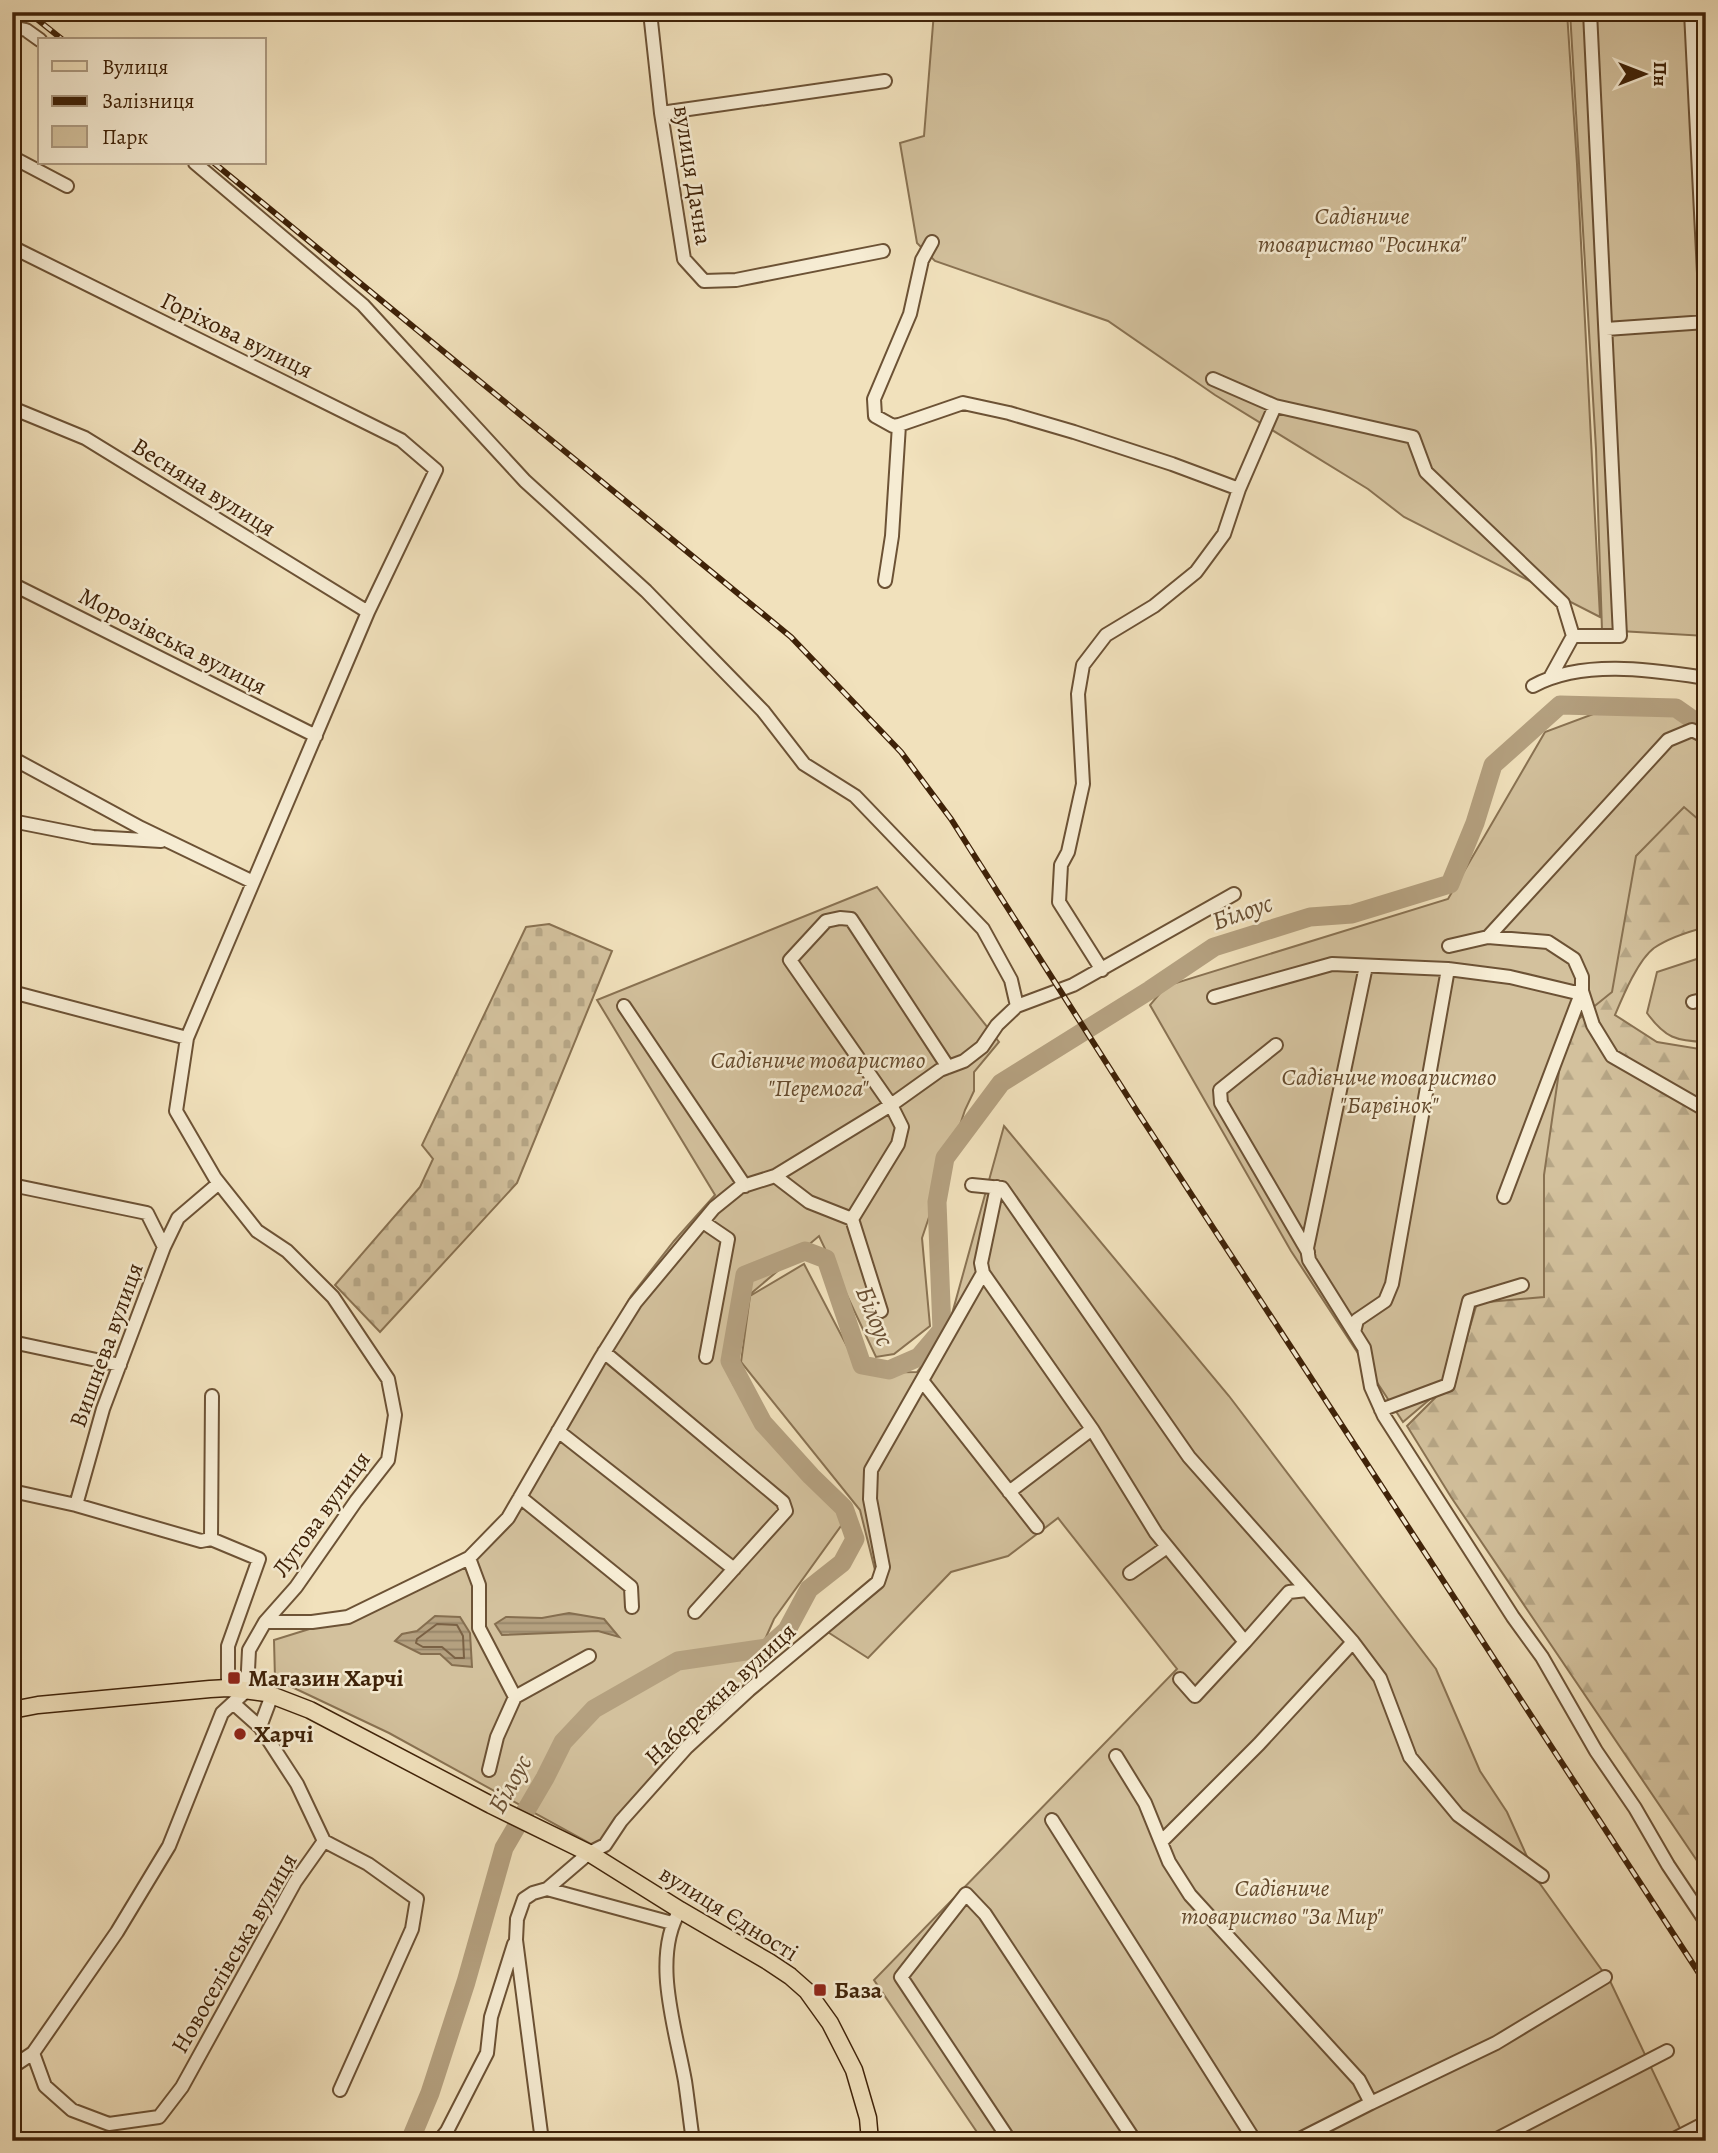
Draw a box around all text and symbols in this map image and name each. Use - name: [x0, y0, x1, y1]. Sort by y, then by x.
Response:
- legend: [38, 38, 266, 164]
- north arrow: [1610, 38, 1680, 108]
- text: Вулиця: [102, 53, 168, 81]
- text: Пн: [1647, 62, 1673, 86]
- text: Залізниця: [102, 87, 194, 115]
- street label: вулиця Дачна: [666, 103, 720, 247]
- text: Парк: [102, 123, 148, 151]
- park label: Садівниче товариство "Росинка": [1258, 200, 1467, 260]
- street label: Горіхова вулиця: [156, 284, 318, 386]
- street label: Весняна вулиця: [126, 430, 282, 544]
- street label: Морозівська вулиця: [73, 580, 273, 702]
- water label: Білоус: [1207, 885, 1278, 939]
- park label: Садівниче товариство "Перемога": [710, 1044, 926, 1104]
- park label: Садівниче товариство "Барвінок": [1281, 1061, 1497, 1121]
- street label: Вишнева вулиця: [61, 1258, 151, 1432]
- water label: Білоус: [847, 1281, 903, 1352]
- street label: Лугова вулиця: [264, 1445, 378, 1583]
- street label: Набережна вулиця: [637, 1615, 803, 1773]
- place label: Магазин Харчі: [248, 1662, 404, 1694]
- marker: Магазин Харчі: [226, 1670, 242, 1686]
- place label: Харчі: [254, 1718, 313, 1750]
- marker: Харчі: [232, 1726, 248, 1742]
- water label: Білоус: [480, 1748, 541, 1820]
- street label: Новоселівська вулиця: [164, 1847, 304, 2059]
- street label: вулиця Єдності: [653, 1857, 805, 1969]
- park label: Садівниче товариство "За Мир": [1181, 1872, 1384, 1932]
- place label: База: [834, 1974, 883, 2006]
- marker: База: [812, 1982, 828, 1998]

